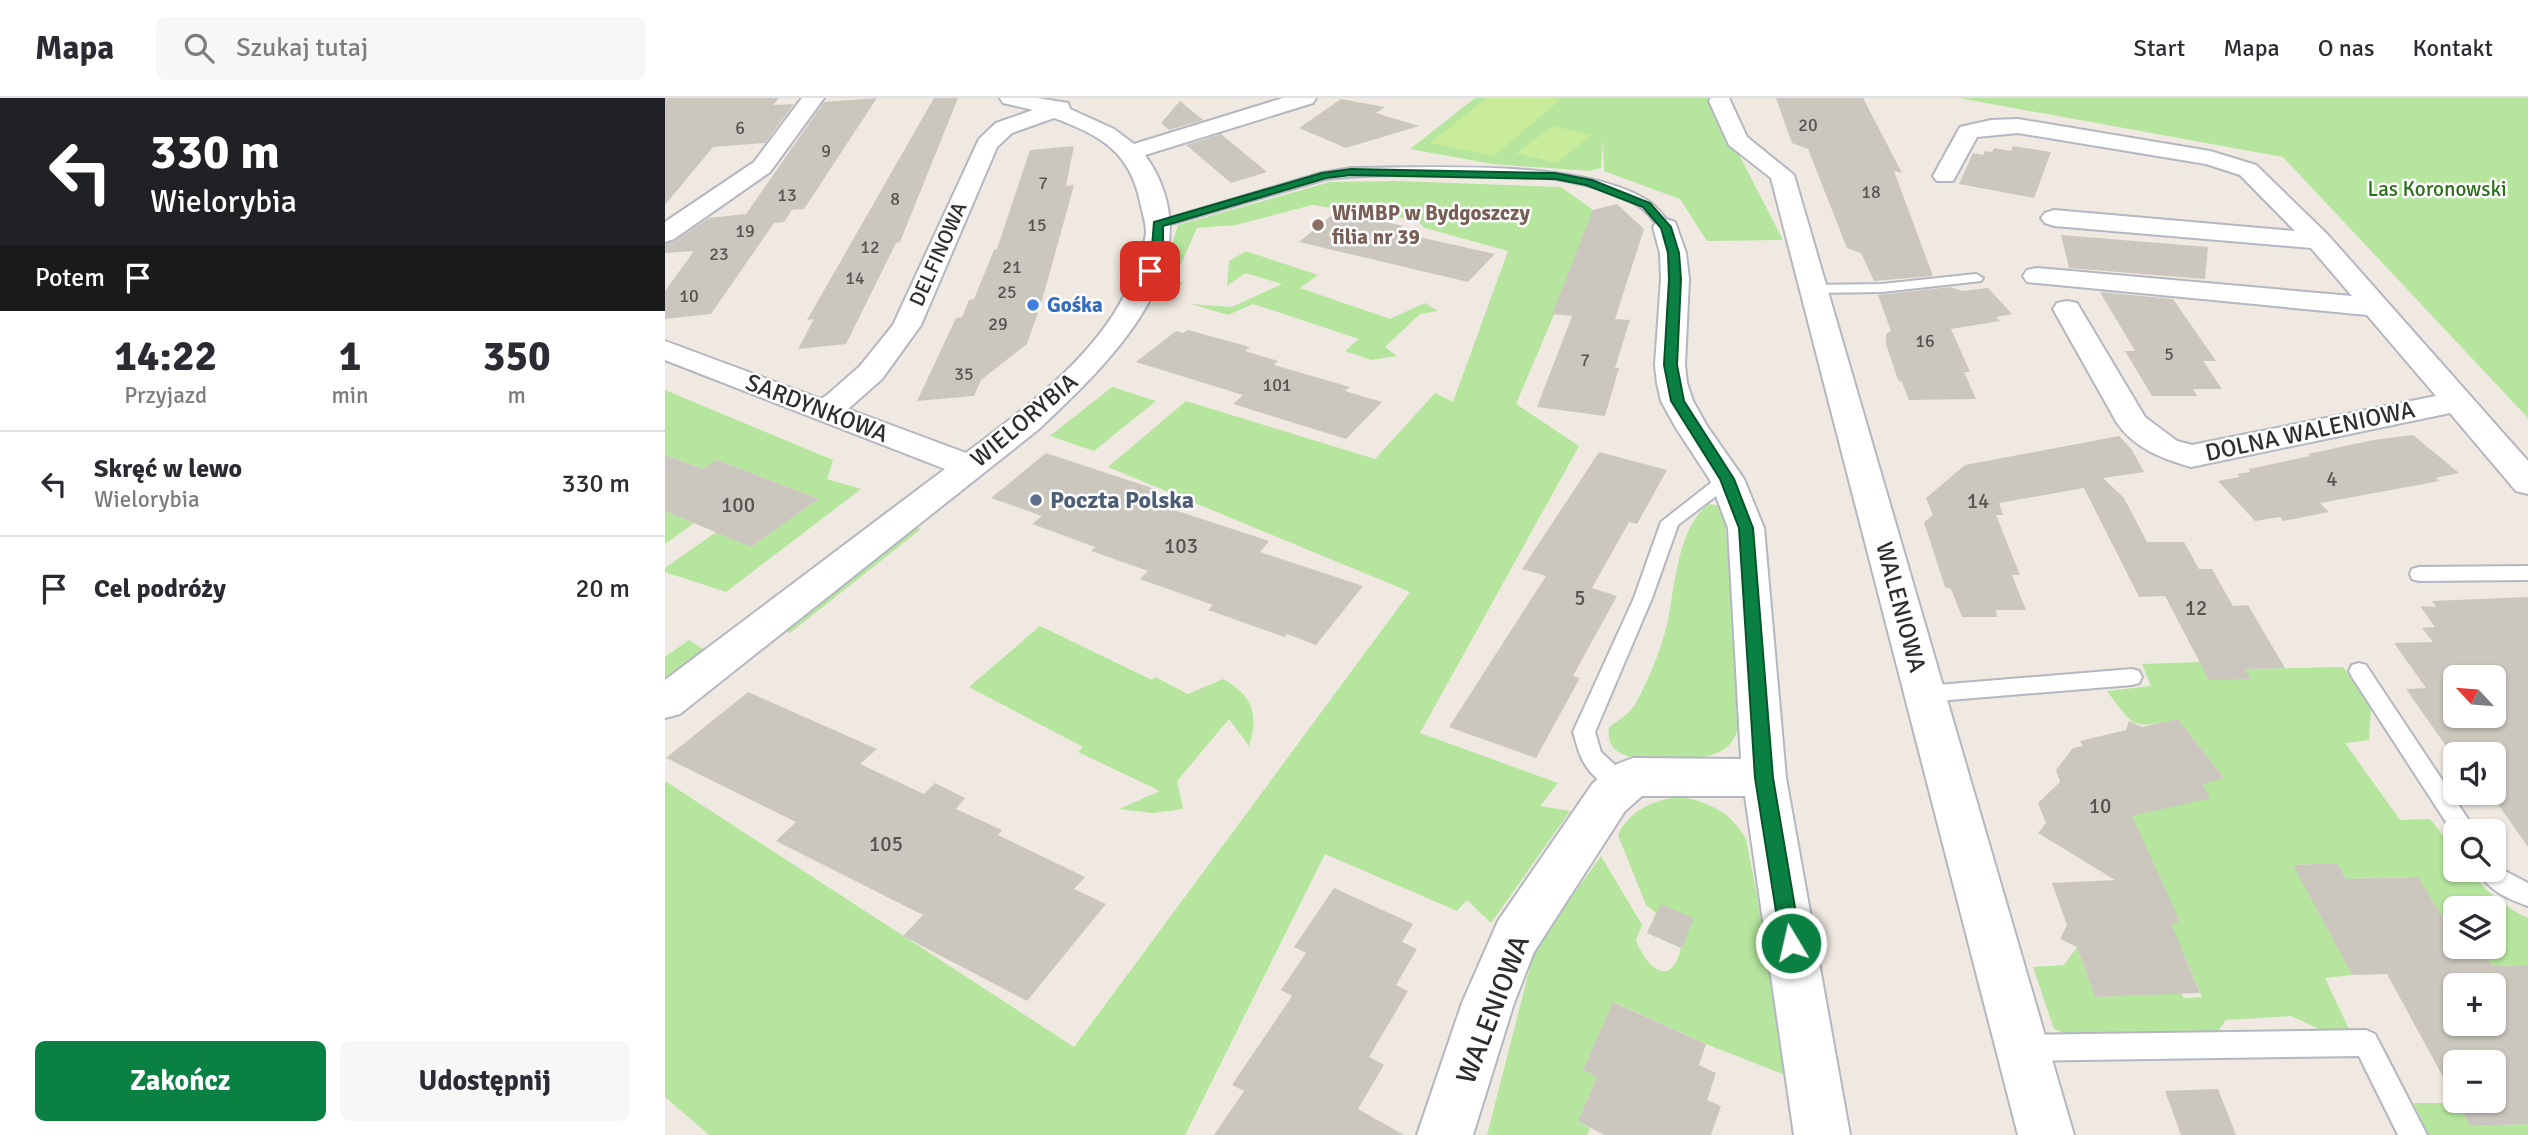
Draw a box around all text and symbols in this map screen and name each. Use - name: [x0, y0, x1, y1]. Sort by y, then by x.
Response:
- search box: [156, 17, 646, 80]
- text: Mapa: [35, 28, 114, 69]
- icon: search: [180, 29, 218, 67]
- text: Szukaj tutaj: [236, 32, 368, 64]
- text: Start: [2134, 33, 2185, 63]
- text: Mapa: [2223, 33, 2280, 63]
- text: O nas: [2318, 33, 2375, 63]
- text: Kontakt: [2413, 33, 2493, 63]
- house number: 20: [1798, 114, 1818, 136]
- house number: 6: [735, 117, 745, 139]
- text: 330 m: [150, 122, 280, 182]
- icon: left: [35, 126, 126, 217]
- house number: 9: [821, 140, 831, 162]
- house number: 7: [1038, 172, 1048, 194]
- park label: Las Koronowski: [2367, 176, 2507, 202]
- house number: 18: [1861, 181, 1881, 203]
- text: Wielorybia: [150, 182, 297, 221]
- house number: 13: [777, 184, 797, 206]
- house number: 8: [890, 188, 900, 210]
- street label: DELFINOWA: [903, 198, 973, 310]
- place label: WiMBP w Bydgoszczy filia nr 39: [1331, 200, 1530, 250]
- house number: 15: [1027, 214, 1047, 236]
- marker: WiMBP w Bydgoszczy filia nr 39: [1310, 217, 1326, 233]
- house number: 19: [735, 220, 755, 242]
- house number: 12: [860, 236, 880, 258]
- pin: [1120, 241, 1180, 301]
- house number: 23: [709, 243, 729, 265]
- icon: arrive: [1131, 252, 1169, 290]
- house number: 21: [1002, 256, 1022, 278]
- icon: arrive: [119, 259, 157, 297]
- text: Potem: [35, 262, 105, 294]
- house number: 14: [845, 267, 865, 289]
- house number: 25: [997, 281, 1017, 303]
- house number: 10: [679, 285, 699, 307]
- place label: Gośka: [1047, 292, 1103, 318]
- marker: Gośka: [1025, 297, 1041, 313]
- house number: 29: [988, 313, 1008, 335]
- house number: 16: [1915, 330, 1935, 352]
- text: 14:22: [114, 331, 217, 382]
- text: 1: [339, 331, 361, 382]
- text: 350: [483, 331, 551, 382]
- house number: 5: [2164, 343, 2174, 365]
- house number: 7: [1580, 349, 1590, 371]
- house number: 35: [954, 363, 974, 385]
- street label: WIELORYBIA: [964, 366, 1084, 474]
- street label: SARDYNKOWA: [741, 367, 893, 449]
- house number: 101: [1262, 374, 1292, 396]
- text: Przyjazd: [124, 381, 207, 410]
- text: min: [331, 381, 369, 410]
- text: m: [508, 381, 526, 410]
- street label: DOLNA WALENIOWA: [2202, 394, 2418, 468]
- text: Skręć w lewo: [94, 453, 242, 485]
- icon: left: [35, 465, 73, 503]
- house number: 4: [2326, 466, 2338, 492]
- text: 330 m: [561, 468, 630, 500]
- text: Wielorybia: [94, 485, 200, 514]
- place label: Poczta Polska: [1050, 485, 1194, 515]
- house number: 14: [1967, 488, 1989, 514]
- house number: 100: [721, 492, 755, 518]
- marker: Poczta Polska: [1028, 492, 1044, 508]
- house number: 103: [1164, 533, 1198, 559]
- street label: WALENIOWA: [1869, 539, 1933, 676]
- icon: arrive: [35, 570, 73, 608]
- text: Cel podróży: [94, 573, 226, 605]
- text: 20 m: [575, 573, 630, 605]
- house number: 5: [1574, 585, 1586, 611]
- house number: 12: [2185, 595, 2207, 621]
- north arrow: [2443, 665, 2506, 728]
- map controls: [2443, 665, 2506, 1113]
- button: sound: [2443, 742, 2506, 805]
- house number: 10: [2089, 793, 2111, 819]
- button: search: [2443, 819, 2506, 882]
- house number: 105: [869, 831, 903, 857]
- button: layers: [2443, 896, 2506, 959]
- position arrow: [1754, 906, 1828, 980]
- street label: WALENIOWA: [1449, 930, 1537, 1088]
- button: +: [2443, 973, 2506, 1036]
- button: Zakończ: [35, 1041, 326, 1121]
- button: Udostępnij: [340, 1041, 630, 1121]
- button: −: [2443, 1050, 2506, 1113]

